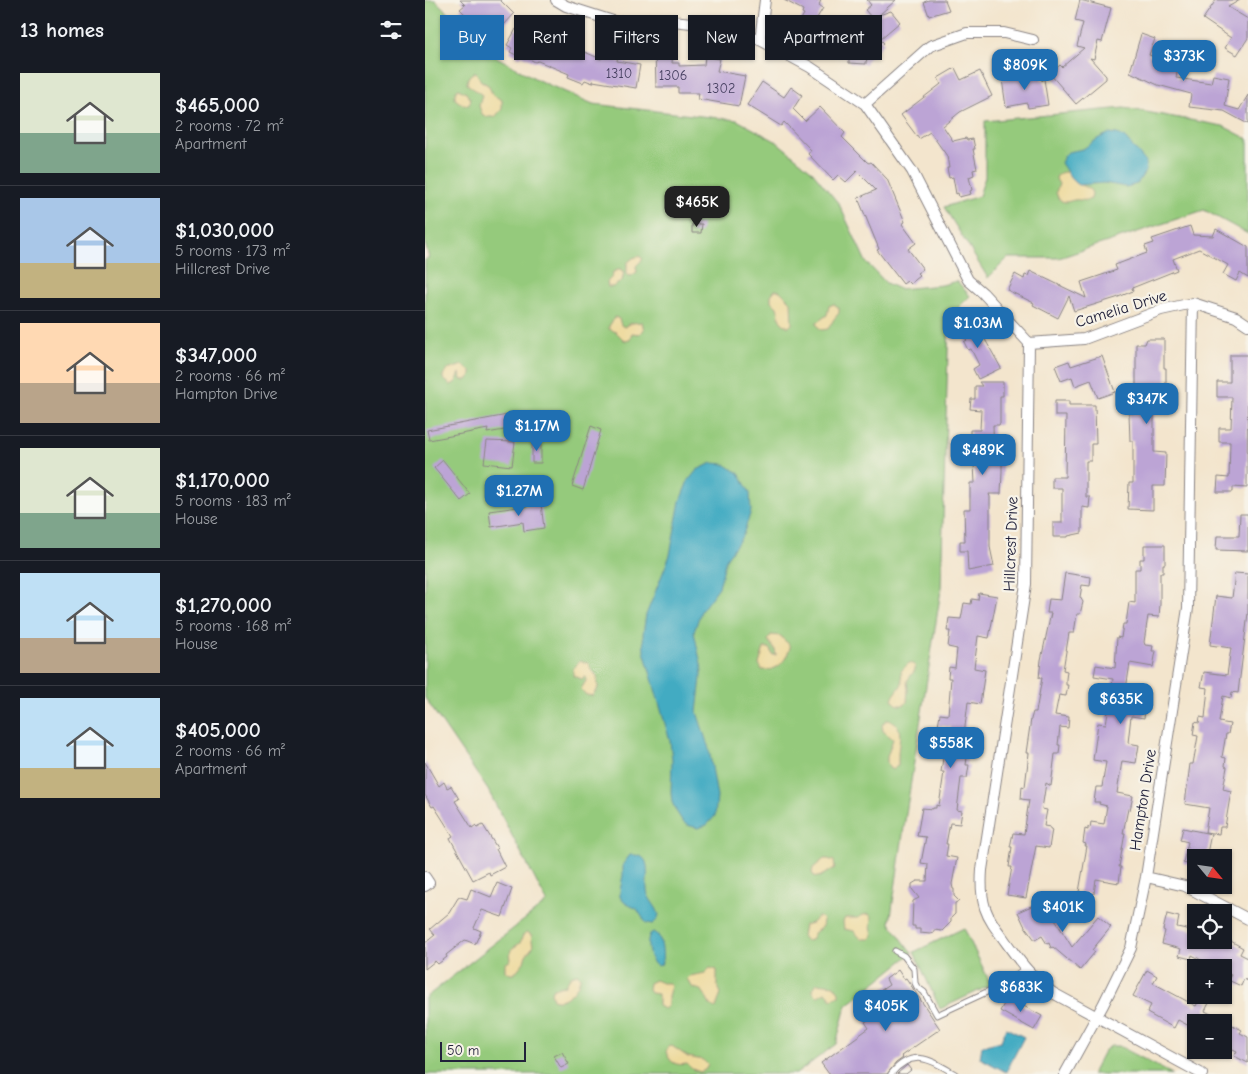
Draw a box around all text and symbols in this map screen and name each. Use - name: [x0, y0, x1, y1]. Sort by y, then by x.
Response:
- chip: Buy: [440, 15, 504, 60]
- chip: Rent: [514, 15, 585, 60]
- chip: Filters: [595, 15, 678, 60]
- chip: New: [688, 15, 755, 60]
- chip: Apartment: [765, 15, 882, 60]
- icon: filters: [377, 16, 405, 44]
- text: 13 homes: [20, 18, 104, 42]
- pin: $373K: [1149, 39, 1219, 82]
- text: $373K: [1163, 47, 1205, 65]
- pin: $809K: [990, 48, 1060, 91]
- text: $809K: [1003, 56, 1047, 74]
- house number: 1310: [606, 65, 632, 82]
- house number: 1306: [659, 67, 687, 84]
- house number: 1302: [707, 80, 735, 97]
- icon: home: [60, 93, 120, 153]
- text: $465,000: [175, 93, 260, 117]
- text: 2 rooms · 72 m²: [175, 117, 284, 135]
- text: Apartment: [175, 135, 247, 153]
- pin: $465K: [662, 186, 732, 228]
- text: $465K: [675, 193, 719, 211]
- icon: home: [60, 218, 120, 278]
- text: $1,030,000: [175, 218, 274, 242]
- text: 5 rooms · 173 m²: [175, 242, 290, 260]
- text: Hillcrest Drive: [175, 260, 270, 278]
- street label: Camelia Drive: [1073, 287, 1169, 331]
- pin: $1.03M: [937, 306, 1019, 349]
- text: $1.03M: [954, 314, 1002, 332]
- icon: home: [60, 343, 120, 403]
- text: $347,000: [175, 343, 257, 367]
- text: 2 rooms · 66 m²: [175, 367, 285, 385]
- pin: $347K: [1112, 382, 1182, 425]
- text: Hampton Drive: [175, 385, 278, 403]
- text: $347K: [1126, 390, 1168, 408]
- pin: $1.17M: [496, 410, 578, 452]
- text: $1.17M: [514, 417, 560, 435]
- pin: $489K: [948, 434, 1018, 476]
- text: $489K: [962, 441, 1004, 459]
- icon: home: [60, 468, 120, 528]
- text: $1,170,000: [175, 468, 270, 492]
- pin: $1.27M: [478, 474, 560, 517]
- text: $1.27M: [496, 482, 542, 500]
- text: 5 rooms · 183 m²: [175, 492, 291, 510]
- street label: Hillcrest Drive: [1000, 496, 1022, 592]
- text: House: [175, 510, 218, 528]
- icon: home: [60, 593, 120, 653]
- text: $1,270,000: [175, 593, 272, 617]
- text: 5 rooms · 168 m²: [175, 617, 291, 635]
- text: House: [175, 635, 218, 653]
- pin: $635K: [1086, 682, 1156, 725]
- text: $635K: [1099, 690, 1143, 708]
- icon: home: [60, 718, 120, 778]
- text: $405,000: [175, 718, 261, 742]
- pin: $558K: [916, 726, 986, 769]
- text: $558K: [929, 734, 973, 752]
- text: 2 rooms · 66 m²: [175, 742, 285, 760]
- street label: Hampton Drive: [1126, 748, 1160, 852]
- text: Apartment: [175, 760, 247, 778]
- north arrow: [1187, 849, 1233, 894]
- map controls: [1187, 849, 1232, 1059]
- pin: $401K: [1028, 890, 1098, 933]
- text: $401K: [1042, 898, 1084, 916]
- button: locate: [1187, 904, 1232, 949]
- button: +: [1187, 959, 1232, 1004]
- pin: $683K: [986, 970, 1056, 1013]
- text: $683K: [999, 978, 1043, 996]
- pin: $405K: [851, 990, 921, 1032]
- text: $405K: [864, 997, 908, 1015]
- button: −: [1187, 1014, 1232, 1059]
- scale bar: [440, 1039, 526, 1062]
- text: 50 m: [447, 1042, 479, 1059]

